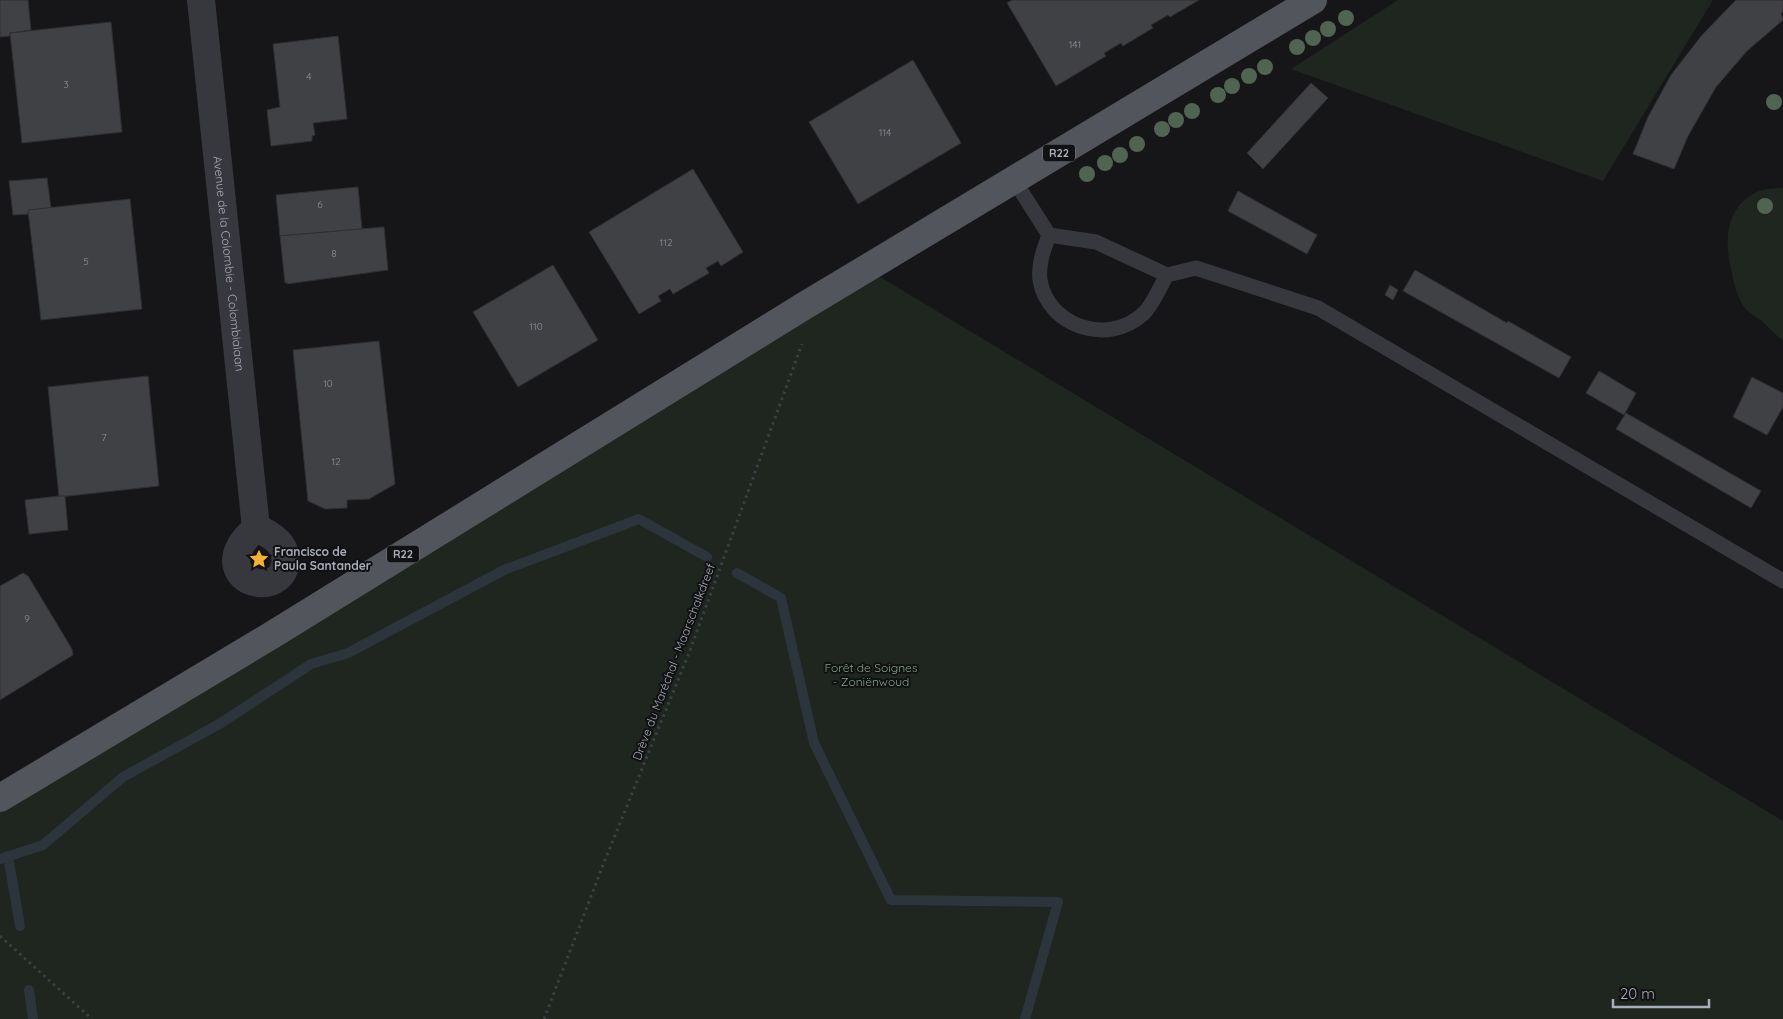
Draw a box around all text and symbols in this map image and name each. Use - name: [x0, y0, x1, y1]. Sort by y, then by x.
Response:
- house number: 141: [1069, 38, 1081, 51]
- house number: 4: [306, 70, 312, 83]
- house number: 3: [63, 78, 69, 91]
- house number: 114: [879, 126, 891, 139]
- road number: R22: [1043, 144, 1075, 162]
- street label: Avenue de la Colombie - Colombialaan: [210, 155, 248, 372]
- house number: 6: [317, 198, 323, 211]
- house number: 112: [660, 236, 673, 249]
- house number: 8: [331, 247, 337, 260]
- house number: 5: [83, 255, 89, 268]
- house number: 110: [529, 320, 543, 333]
- house number: 10: [323, 377, 333, 390]
- house number: 7: [101, 431, 107, 444]
- house number: 12: [331, 455, 341, 468]
- place label: Francisco de Paula Santander: [274, 544, 371, 573]
- road number: R22: [387, 546, 419, 562]
- place icon: Francisco de Paula Santander: [248, 548, 270, 570]
- street label: Drève du Maréchal - Maarschalkdreef: [629, 561, 718, 762]
- house number: 9: [24, 612, 30, 625]
- park label: Forêt de Soignes - Zoniënwoud: [824, 660, 918, 689]
- scale bar: [1613, 976, 1709, 1008]
- text: 20 m: [1620, 984, 1655, 1003]

